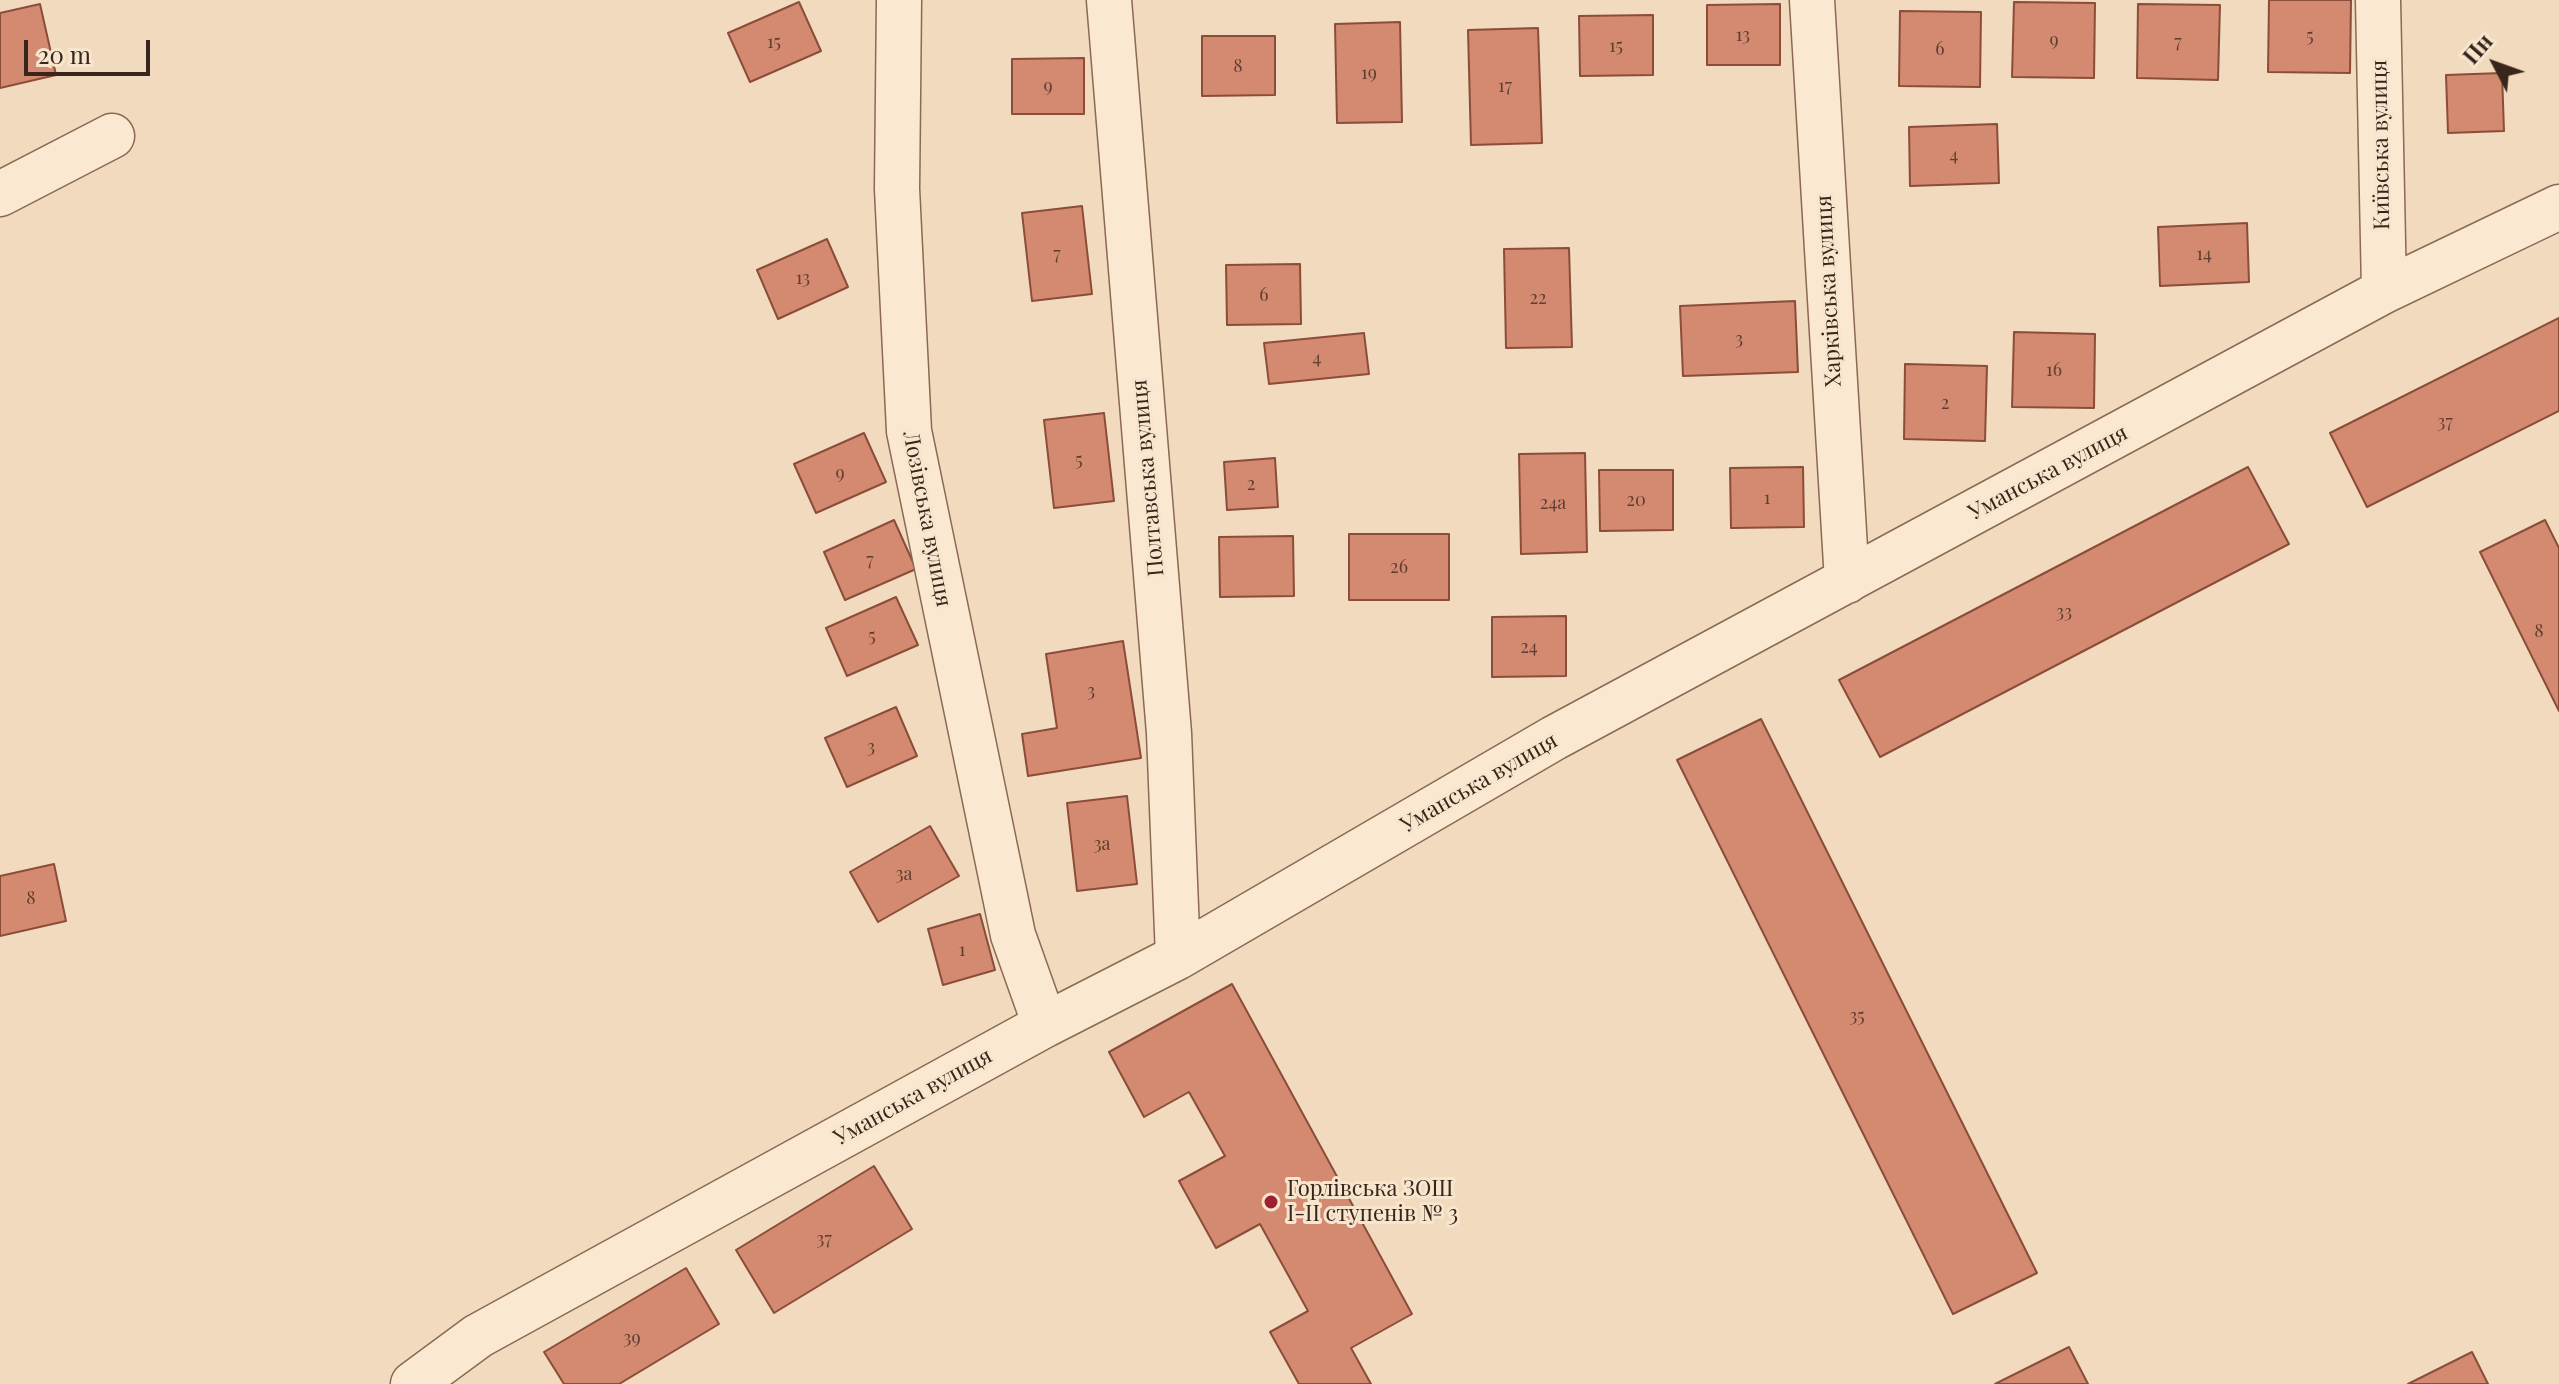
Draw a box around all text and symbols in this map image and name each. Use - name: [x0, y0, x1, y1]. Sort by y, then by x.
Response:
- scale bar: [28, 24, 154, 74]
- house number: 13: [1736, 24, 1750, 46]
- north arrow: [2455, 24, 2535, 104]
- house number: 5: [2306, 25, 2314, 47]
- text: Пн: [2455, 26, 2499, 70]
- house number: 9: [2049, 29, 2059, 51]
- house number: 15: [767, 31, 781, 53]
- house number: 7: [2174, 31, 2182, 53]
- house number: 15: [1609, 35, 1623, 57]
- text: 20 m: [38, 38, 91, 70]
- house number: 6: [1935, 38, 1945, 60]
- house number: 8: [1233, 55, 1243, 77]
- street label: Київська вулиця: [2366, 60, 2396, 230]
- house number: 19: [1361, 62, 1377, 84]
- house number: 9: [1043, 75, 1053, 97]
- house number: 17: [1498, 75, 1512, 97]
- house number: 4: [1950, 144, 1958, 166]
- street label: Харківська вулиця: [1811, 194, 1847, 388]
- house number: 7: [1053, 243, 1061, 265]
- house number: 14: [2196, 243, 2212, 265]
- house number: 13: [796, 267, 810, 289]
- house number: 6: [1259, 284, 1269, 306]
- house number: 22: [1529, 287, 1547, 309]
- house number: 3: [1735, 328, 1743, 350]
- house number: 4: [1313, 347, 1321, 369]
- house number: 16: [2046, 359, 2062, 381]
- street label: Полтавська вулиця: [1126, 378, 1170, 578]
- house number: 2: [1941, 392, 1949, 414]
- house number: 37: [2437, 411, 2453, 433]
- street label: Уманська вулиця: [1964, 420, 2132, 526]
- street label: Лозівська вулиця: [897, 429, 957, 609]
- house number: 5: [1075, 449, 1083, 471]
- house number: 9: [835, 462, 845, 484]
- house number: 2: [1247, 473, 1255, 495]
- house number: 1: [1764, 487, 1770, 509]
- house number: 20: [1626, 489, 1646, 511]
- house number: 24а: [1540, 492, 1566, 514]
- house number: 7: [866, 549, 874, 571]
- house number: 26: [1390, 556, 1408, 578]
- house number: 33: [2056, 601, 2072, 623]
- house number: 8: [2534, 620, 2544, 642]
- house number: 5: [868, 625, 876, 647]
- house number: 24: [1520, 636, 1538, 658]
- house number: 3: [1087, 680, 1095, 702]
- street label: Уманська вулиця: [1396, 727, 1562, 839]
- house number: 3: [867, 736, 875, 758]
- house number: 3а: [1093, 833, 1111, 855]
- house number: 3а: [895, 863, 913, 885]
- house number: 8: [26, 887, 36, 909]
- house number: 1: [959, 939, 965, 961]
- house number: 35: [1849, 1005, 1865, 1027]
- street label: Уманська вулиця: [829, 1043, 997, 1151]
- place label: Горлівська ЗОШ І-ІІ ступенів № 3: [1287, 1176, 1458, 1228]
- marker: Горлівська ЗОШ І-ІІ ступенів № 3: [1262, 1193, 1280, 1211]
- house number: 37: [816, 1228, 832, 1250]
- house number: 39: [623, 1327, 641, 1349]

